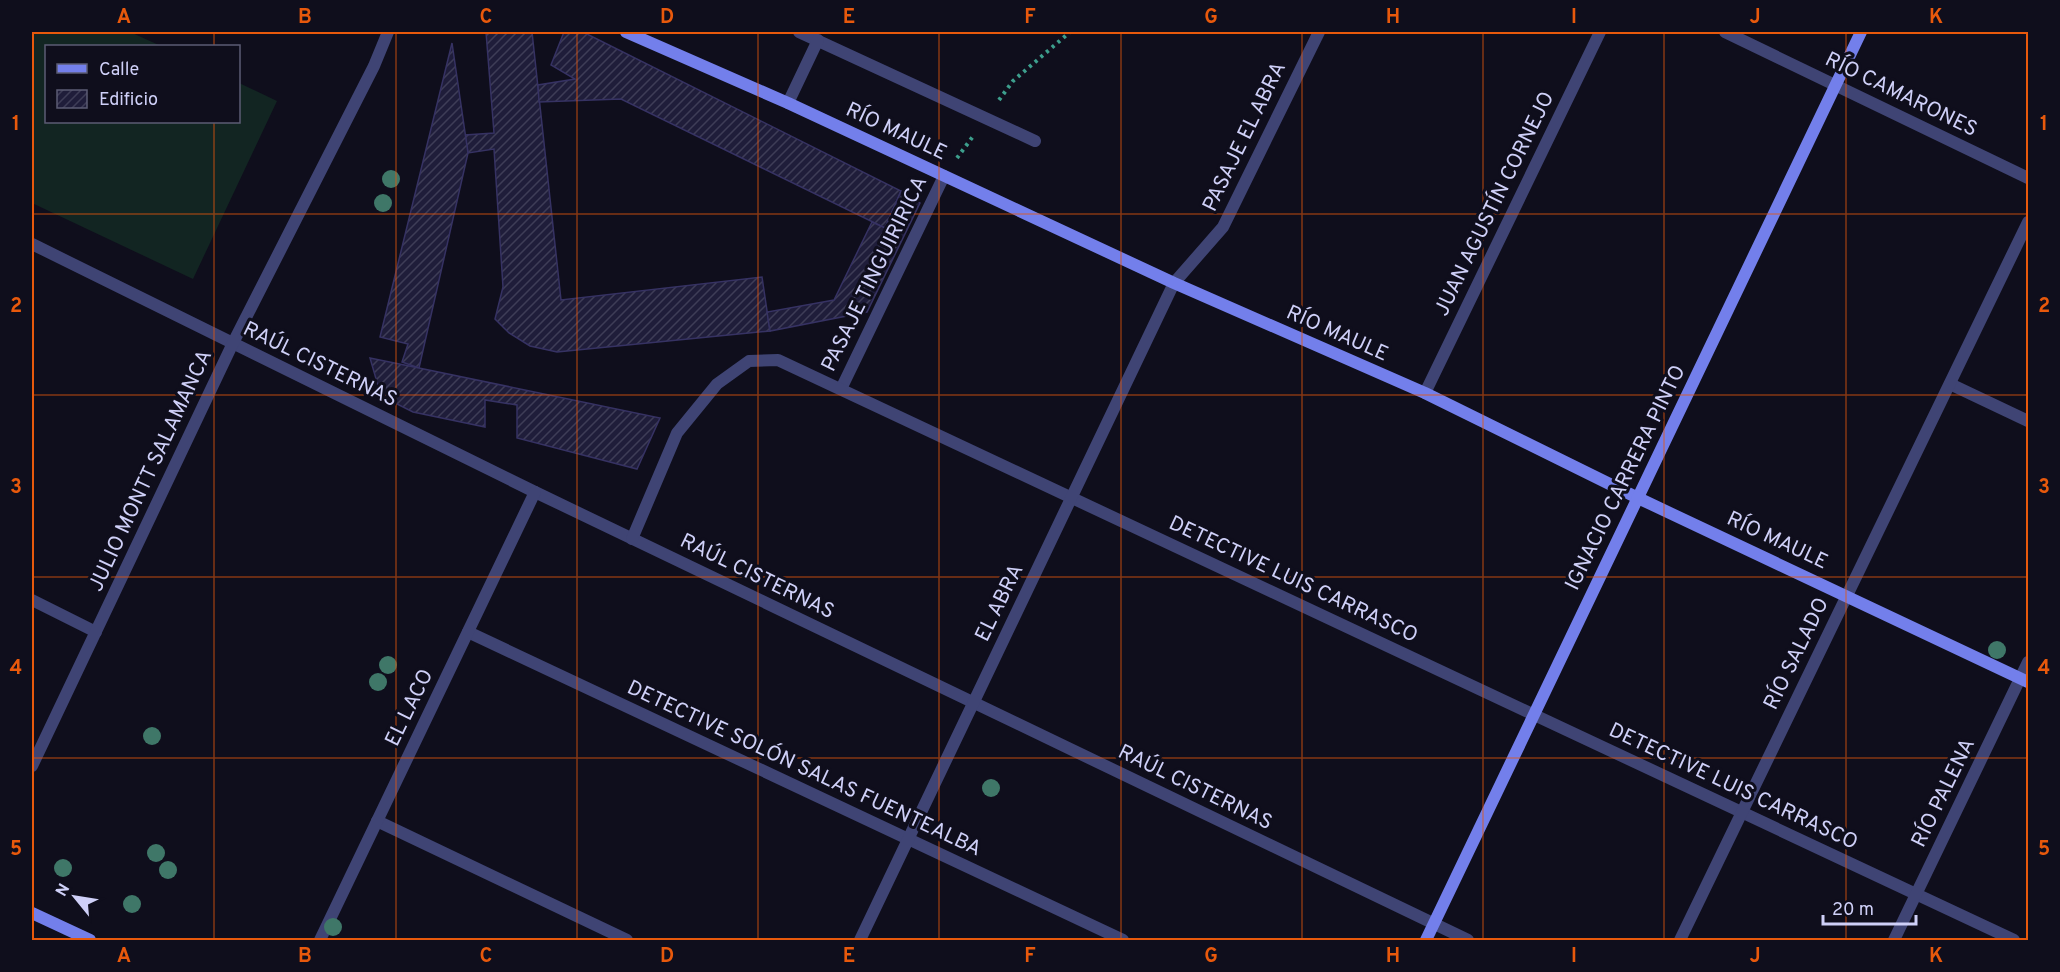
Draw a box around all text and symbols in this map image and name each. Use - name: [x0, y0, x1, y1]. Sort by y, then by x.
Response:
- text: A: [117, 5, 131, 31]
- text: B: [298, 5, 312, 31]
- text: C: [480, 5, 492, 31]
- text: D: [660, 5, 674, 31]
- text: E: [843, 5, 855, 31]
- text: F: [1024, 5, 1036, 31]
- text: G: [1204, 5, 1218, 31]
- text: H: [1386, 5, 1400, 31]
- text: I: [1571, 5, 1577, 31]
- text: J: [1749, 5, 1761, 31]
- text: K: [1929, 5, 1943, 31]
- legend: [45, 45, 240, 123]
- street label: RÍO CAMARONES: [1820, 46, 1982, 144]
- street label: PASAJE EL ABRA: [1197, 58, 1293, 216]
- text: Calle: [99, 59, 139, 82]
- street label: JUAN AGUSTÍN CORNEJO: [1428, 87, 1561, 321]
- text: Edificio: [99, 89, 158, 112]
- street label: RÍO MAULE: [841, 96, 951, 167]
- text: 1: [12, 112, 20, 138]
- text: 1: [2040, 112, 2048, 138]
- street label: PASAJE TINGUIRIRICA: [816, 172, 934, 376]
- text: 2: [10, 294, 22, 320]
- text: 2: [2038, 294, 2050, 320]
- street label: RÍO MAULE: [1282, 299, 1393, 368]
- street label: RAÚL CISTERNAS: [238, 315, 402, 414]
- street label: JULIO MONTT SALAMANCA: [83, 346, 219, 596]
- street label: IGNACIO CARRERA PINTO: [1560, 361, 1692, 595]
- text: 3: [10, 475, 22, 501]
- text: 3: [2038, 475, 2050, 501]
- street label: RÍO MAULE: [1722, 505, 1832, 576]
- street label: DETECTIVE LUIS CARRASCO: [1164, 510, 1422, 650]
- street label: RAÚL CISTERNAS: [675, 527, 839, 626]
- street label: EL ABRA: [970, 560, 1030, 646]
- street label: RÍO SALADO: [1757, 593, 1836, 715]
- text: 4: [10, 656, 22, 682]
- text: 4: [2038, 656, 2050, 682]
- street label: EL LACO: [380, 665, 440, 751]
- street label: DETECTIVE SOLÓN SALAS FUENTEALBA: [622, 674, 986, 863]
- street label: DETECTIVE LUIS CARRASCO: [1604, 717, 1862, 857]
- street label: RÍO PALENA: [1905, 734, 1982, 852]
- street label: RAÚL CISTERNAS: [1113, 738, 1277, 837]
- text: 5: [10, 837, 22, 863]
- text: 5: [2038, 837, 2050, 863]
- north arrow: [45, 867, 105, 927]
- text: N: [52, 881, 75, 900]
- scale bar: [1823, 888, 1916, 926]
- text: 20 m: [1832, 899, 1874, 922]
- text: A: [117, 944, 131, 970]
- text: B: [298, 944, 312, 970]
- text: C: [480, 944, 492, 970]
- text: D: [660, 944, 674, 970]
- text: E: [843, 944, 855, 970]
- text: F: [1024, 944, 1036, 970]
- text: G: [1204, 944, 1218, 970]
- text: H: [1386, 944, 1400, 970]
- text: I: [1571, 944, 1577, 970]
- text: J: [1749, 944, 1761, 970]
- text: K: [1929, 944, 1943, 970]

